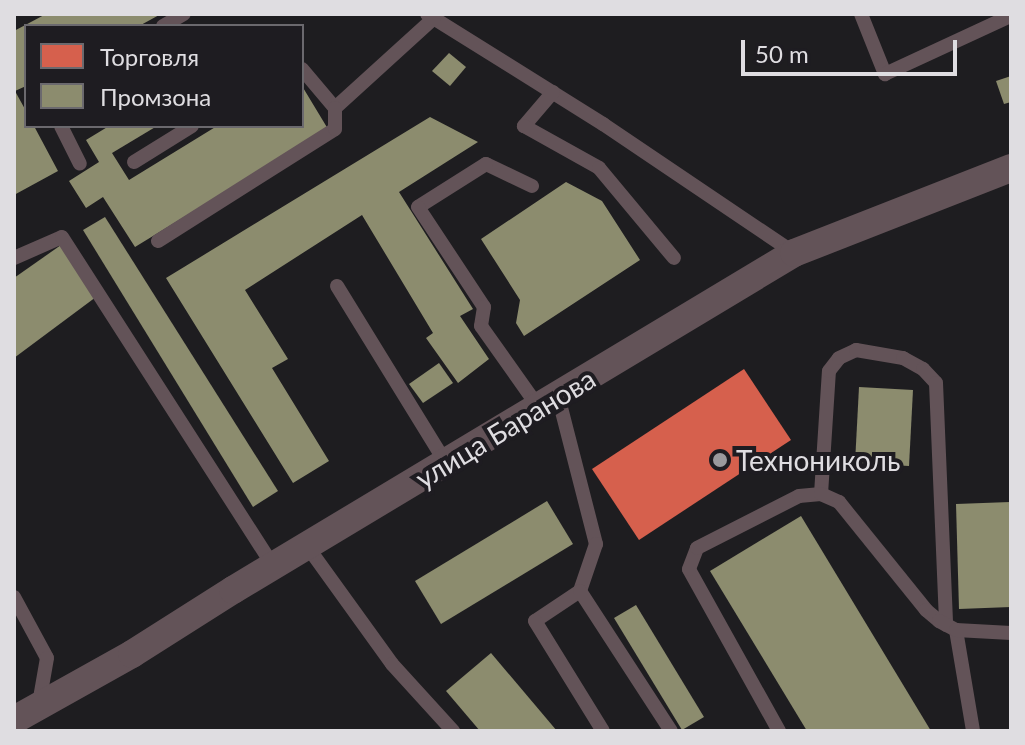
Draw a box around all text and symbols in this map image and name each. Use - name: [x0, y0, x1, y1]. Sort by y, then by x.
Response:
- legend: [24, 24, 304, 128]
- scale bar: [745, 24, 961, 74]
- text: 50 m: [755, 39, 809, 68]
- text: Торговля: [100, 42, 199, 71]
- text: Промзона: [100, 82, 211, 111]
- street label: улица Баранова: [409, 361, 601, 495]
- place label: Технониколь: [736, 443, 900, 477]
- marker: Технониколь: [711, 451, 729, 469]

